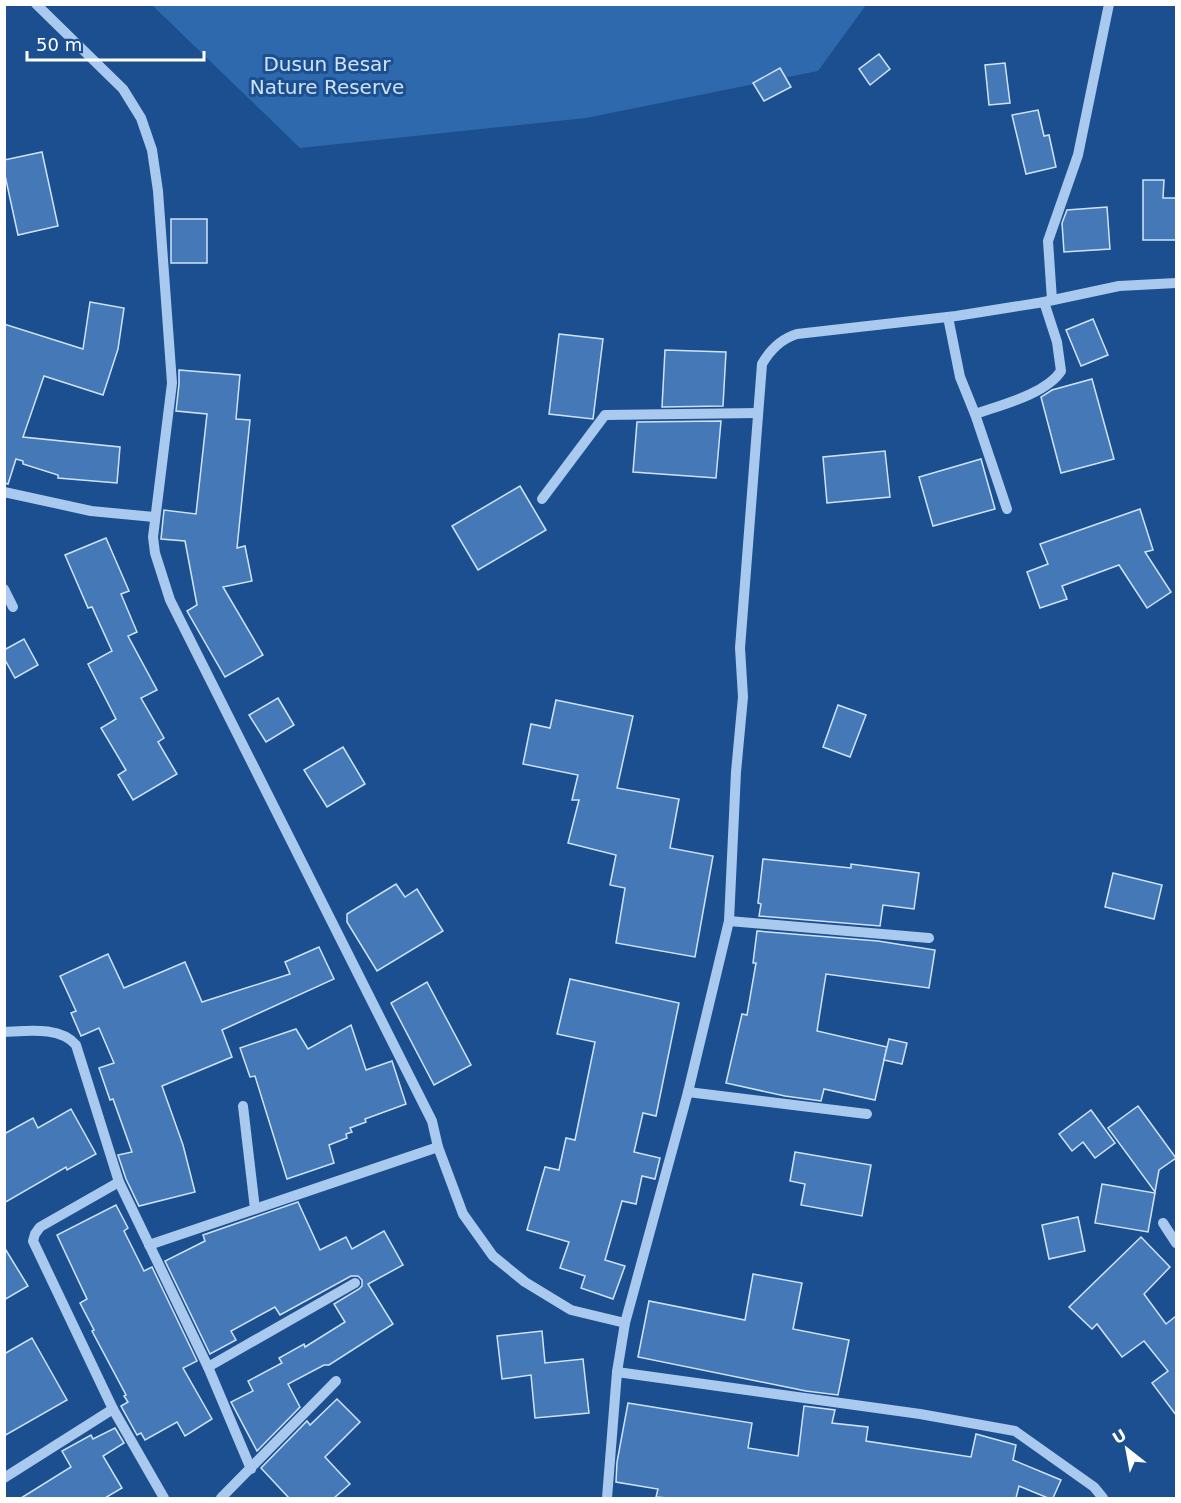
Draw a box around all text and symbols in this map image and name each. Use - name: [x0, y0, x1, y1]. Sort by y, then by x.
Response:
- scale bar: [27, 24, 204, 62]
- text: 50 m: [36, 34, 82, 55]
- park label: Dusun Besar Nature Reserve: [250, 52, 404, 99]
- north arrow: [1097, 1419, 1157, 1479]
- text: U: [1109, 1425, 1130, 1448]

